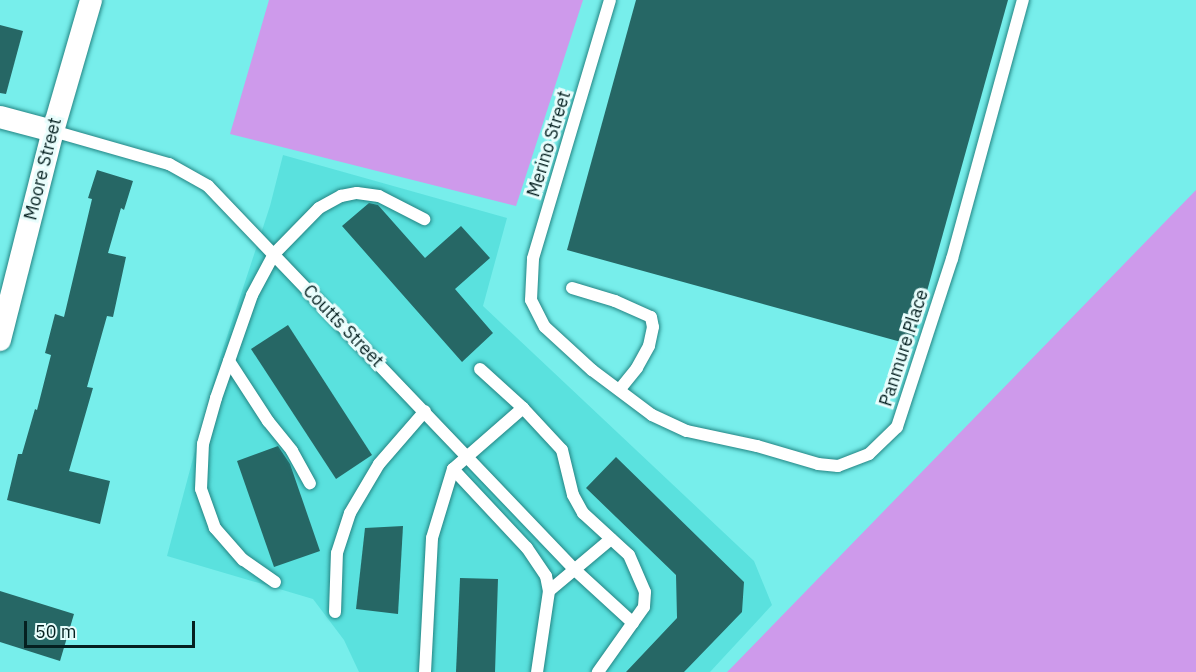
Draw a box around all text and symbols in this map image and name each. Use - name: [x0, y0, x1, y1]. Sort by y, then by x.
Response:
- street label: Merino Street: [523, 88, 575, 200]
- street label: Moore Street: [20, 116, 66, 222]
- street label: Coutts Street: [298, 280, 388, 372]
- street label: Panmure Place: [875, 287, 933, 409]
- scale bar: [27, 609, 198, 647]
- text: 50 m: [35, 620, 77, 643]

